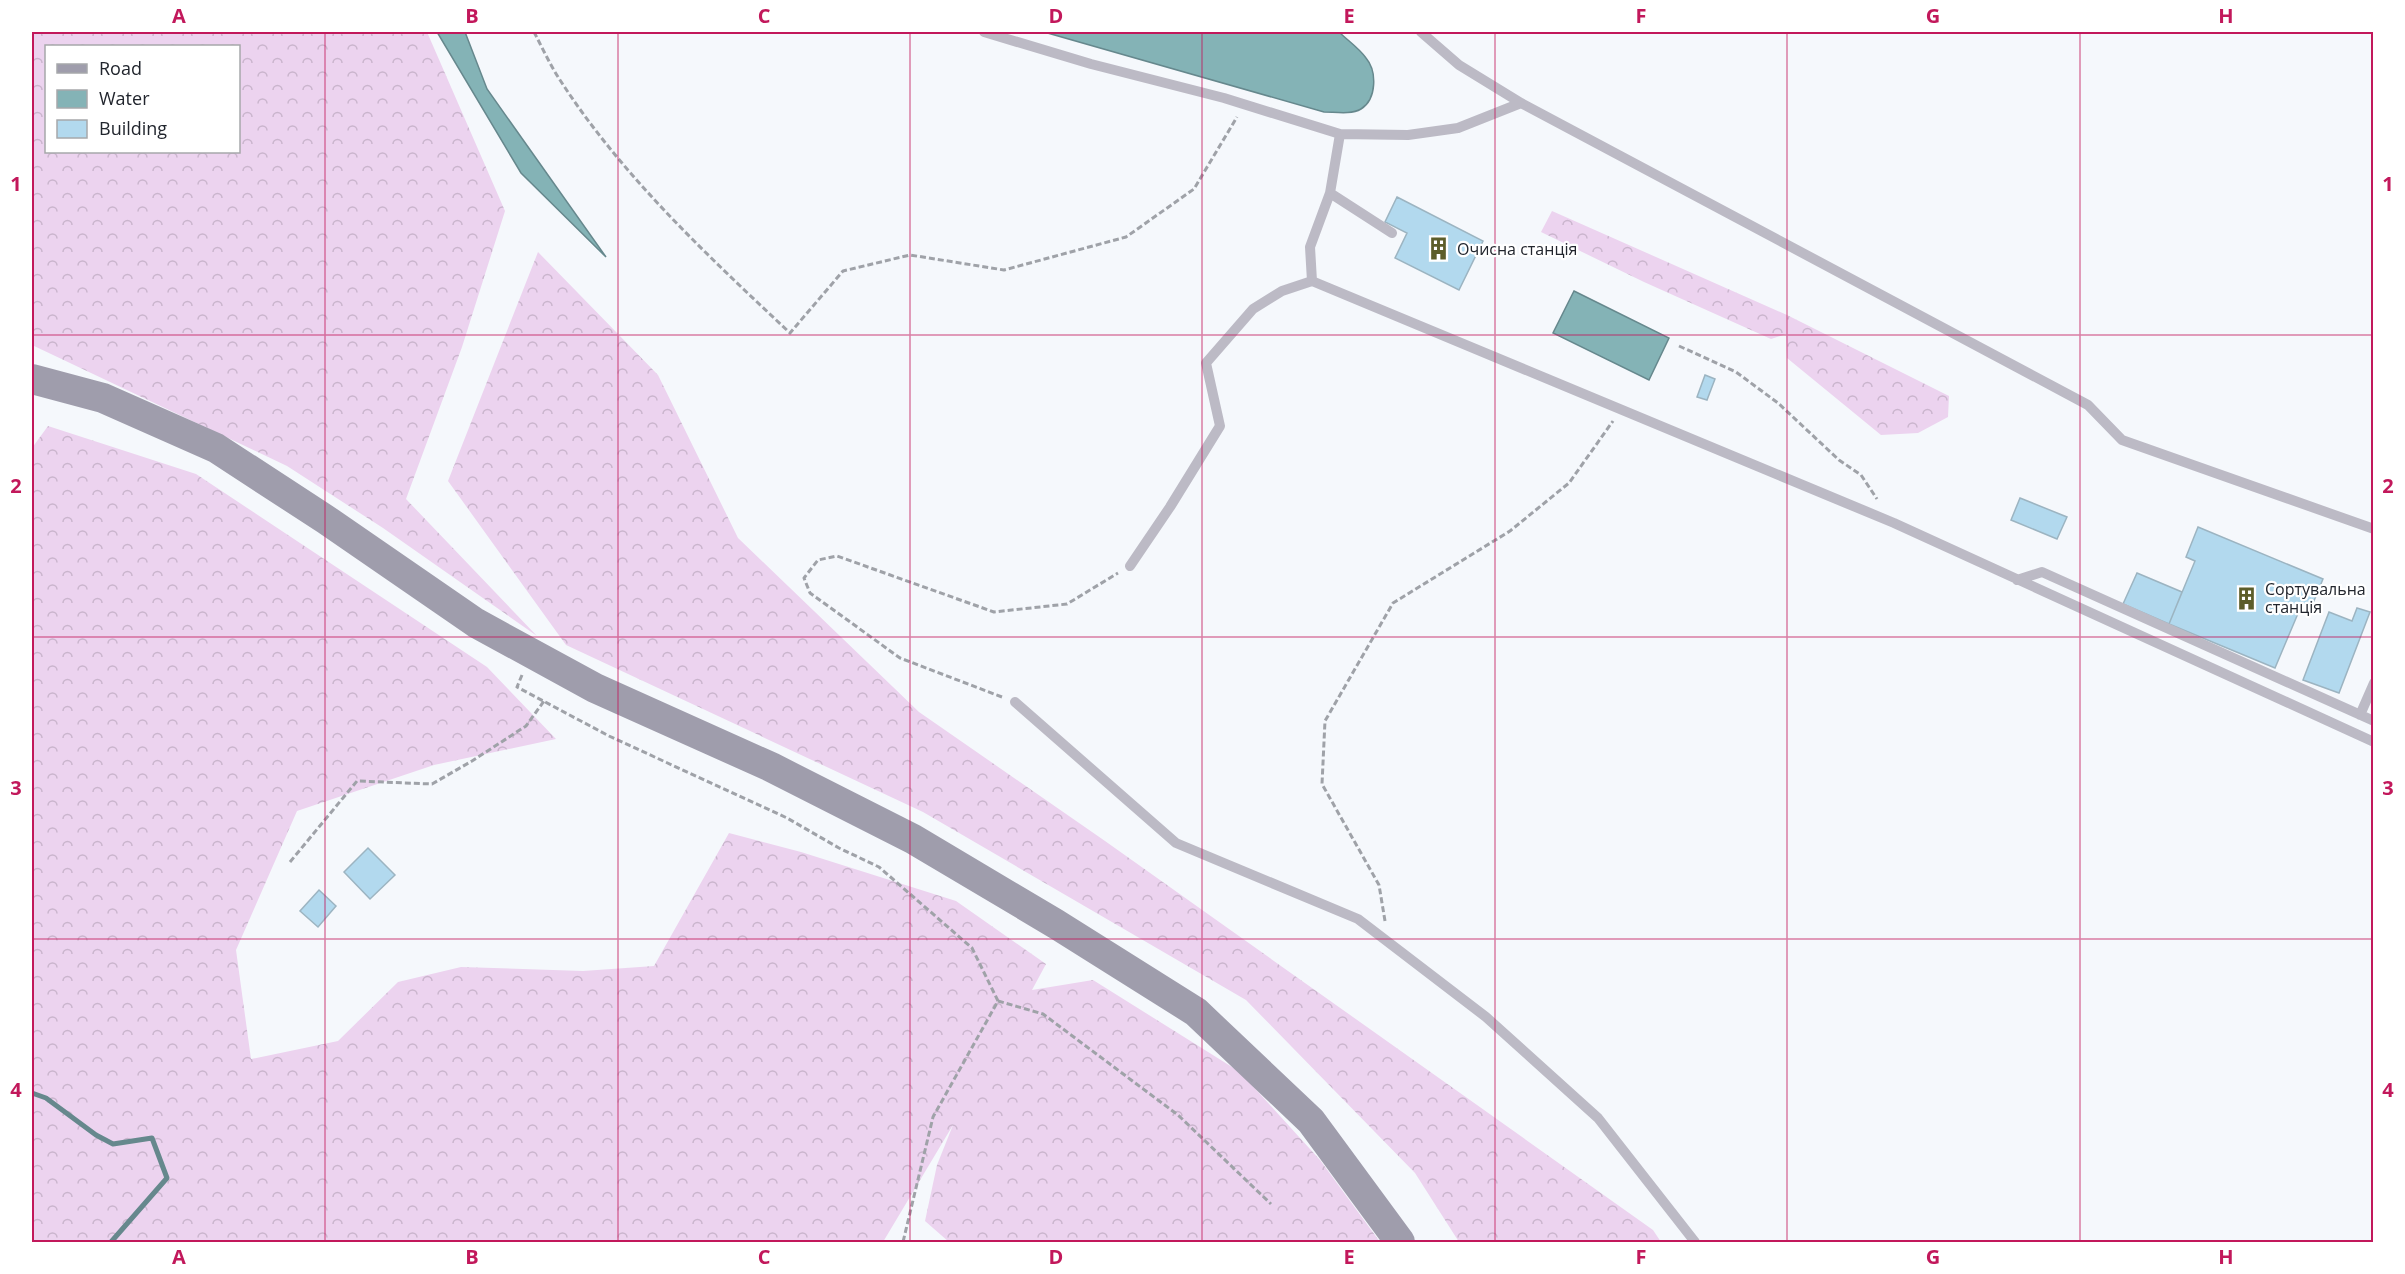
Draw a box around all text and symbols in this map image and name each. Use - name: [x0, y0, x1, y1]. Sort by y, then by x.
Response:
- text: A: [172, 2, 186, 29]
- text: B: [465, 2, 479, 29]
- text: C: [758, 2, 771, 29]
- text: D: [1049, 2, 1063, 29]
- text: E: [1343, 2, 1355, 29]
- text: F: [1636, 2, 1646, 29]
- text: G: [1926, 2, 1940, 29]
- text: H: [2218, 2, 2234, 29]
- legend: [45, 45, 240, 153]
- text: Road: [99, 56, 142, 80]
- text: Water: [99, 86, 150, 110]
- text: Building: [99, 116, 167, 140]
- text: 1: [10, 170, 22, 197]
- text: 1: [2382, 170, 2394, 197]
- building icon: Очисна станція: [1426, 236, 1452, 262]
- place label: Очисна станція: [1457, 238, 1577, 260]
- text: 2: [10, 472, 22, 499]
- text: 2: [2382, 472, 2394, 499]
- place label: Сортувальна станція: [2265, 578, 2366, 618]
- building icon: Сортувальна станція: [2234, 585, 2260, 611]
- text: 3: [10, 774, 22, 801]
- text: 3: [2382, 774, 2394, 801]
- text: 4: [10, 1076, 22, 1103]
- text: 4: [2382, 1076, 2394, 1103]
- text: A: [172, 1243, 186, 1270]
- text: B: [465, 1243, 479, 1270]
- text: C: [758, 1243, 771, 1270]
- text: D: [1049, 1243, 1063, 1270]
- text: E: [1343, 1243, 1355, 1270]
- text: F: [1636, 1243, 1646, 1270]
- text: G: [1926, 1243, 1940, 1270]
- text: H: [2218, 1243, 2234, 1270]

